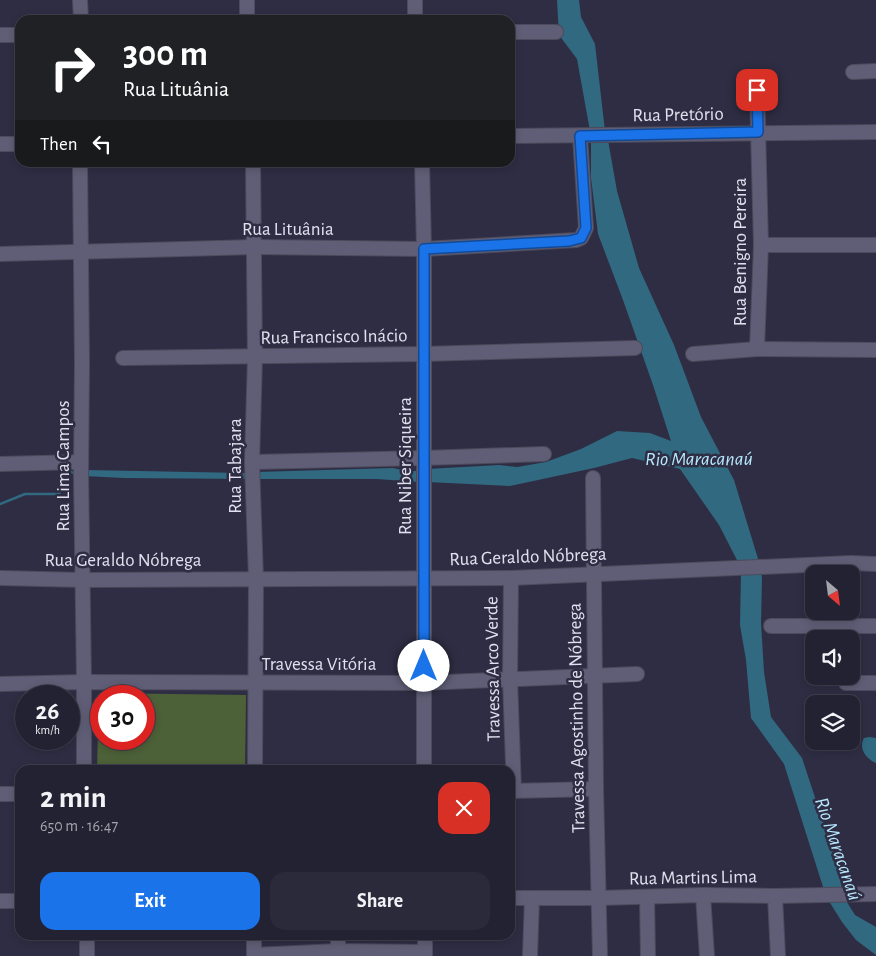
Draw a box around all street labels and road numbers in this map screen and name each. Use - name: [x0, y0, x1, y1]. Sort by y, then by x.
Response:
- street label: Rua Pretório: [632, 105, 724, 125]
- street label: Rua Benigno Pereira: [731, 178, 750, 326]
- street label: Rua Lituânia: [242, 220, 334, 239]
- street label: Rua Francisco Inácio: [260, 326, 408, 348]
- street label: Rua Niber Siqueira: [396, 397, 415, 535]
- street label: Rua Lima Campos: [54, 400, 73, 532]
- street label: Rua Tabajara: [226, 418, 245, 514]
- street label: Rua Geraldo Nóbrega: [449, 545, 607, 569]
- street label: Rua Geraldo Nóbrega: [44, 551, 202, 570]
- street label: Travessa Arco Verde: [482, 596, 504, 742]
- street label: Travessa Agostinho de Nóbrega: [565, 603, 589, 833]
- street label: Travessa Vitória: [262, 655, 377, 674]
- street label: Rua Martins Lima: [629, 867, 758, 889]

